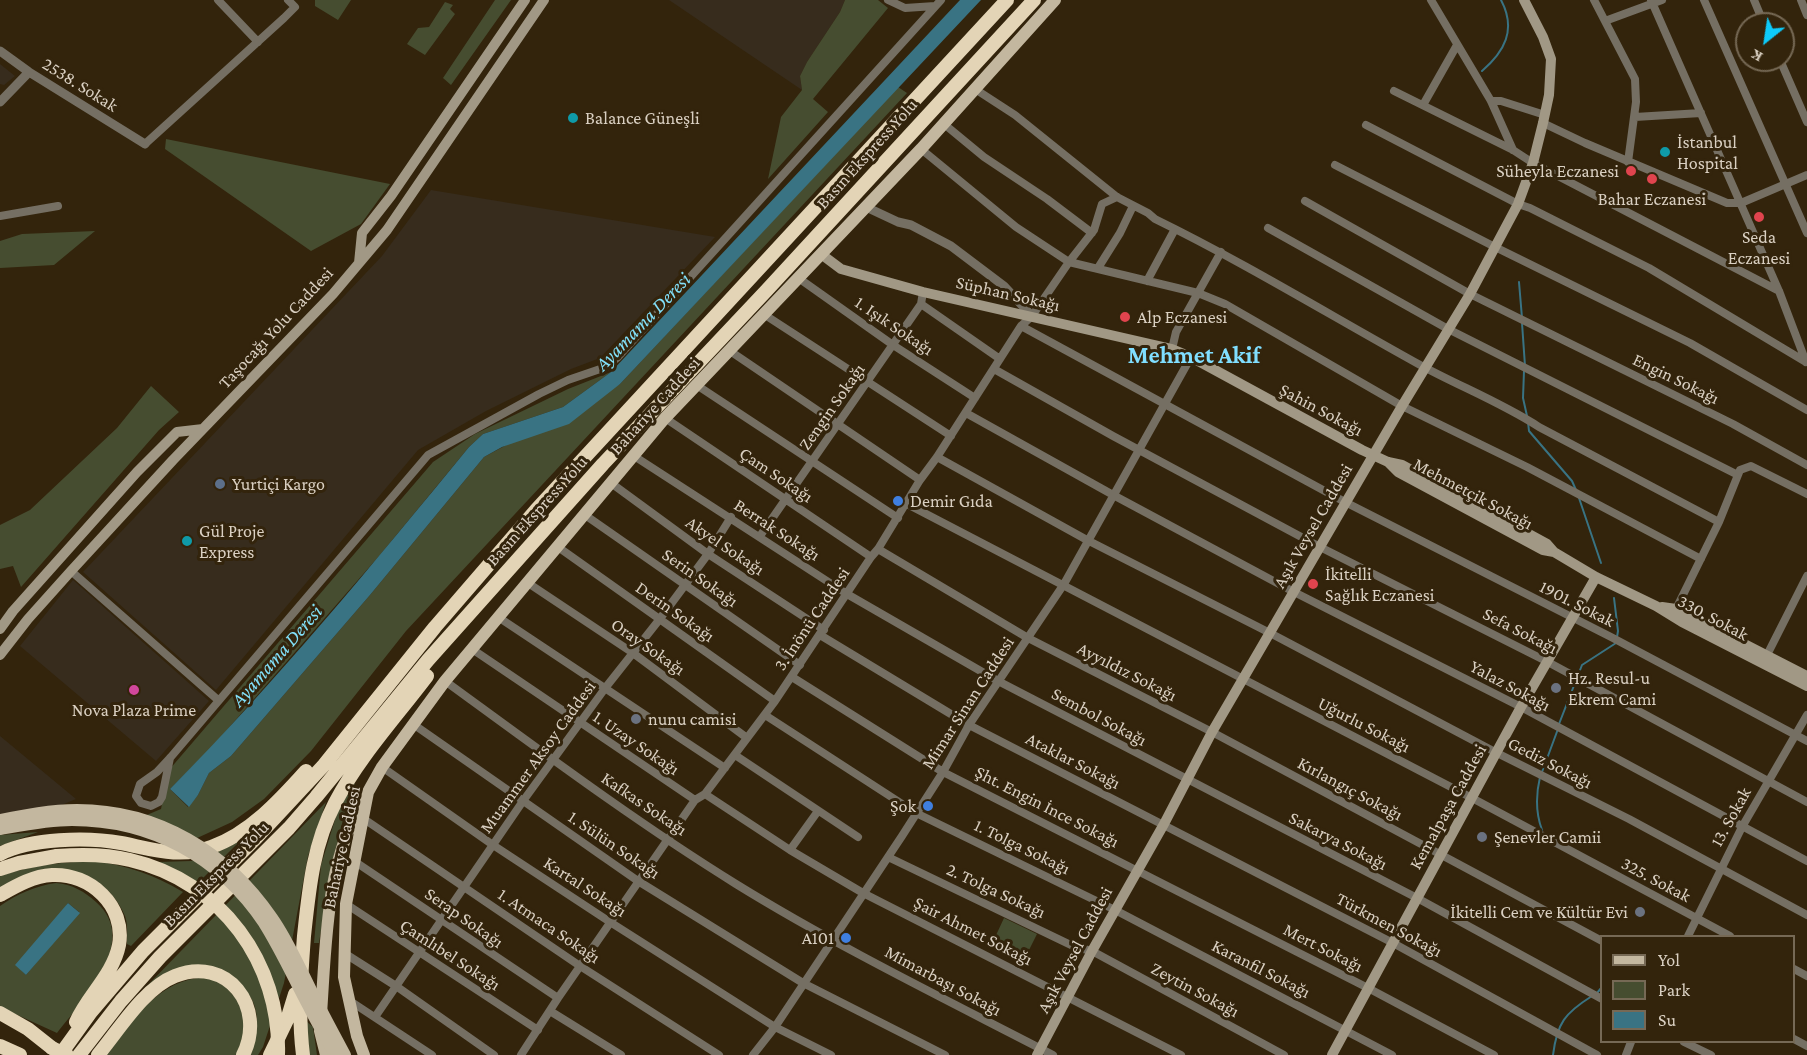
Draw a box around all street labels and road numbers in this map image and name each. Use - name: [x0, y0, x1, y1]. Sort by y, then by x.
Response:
- street label: 2538. Sokak: [38, 53, 122, 117]
- street label: Basın Ekspress Yolu: [812, 94, 922, 214]
- street label: Taşocağı Yolu Caddesi: [214, 263, 338, 393]
- street label: Süphan Sokağı: [954, 272, 1062, 316]
- street label: 1. Işık Sokağı: [851, 292, 937, 360]
- street label: Engin Sokağı: [1629, 349, 1723, 409]
- street label: Bahariye Caddesi: [605, 353, 705, 459]
- street label: Zengin Sokağı: [794, 359, 870, 455]
- street label: Şahin Sokağı: [1275, 379, 1367, 441]
- street label: Çam Sokağı: [735, 442, 817, 508]
- street label: Basın Ekspress Yolu: [482, 451, 592, 571]
- street label: Mehmetçik Sokağı: [1409, 453, 1537, 535]
- street label: Aşık Veysel Caddesi: [1269, 460, 1357, 592]
- street label: Berrak Sokağı: [730, 494, 824, 566]
- street label: Akyel Sokağı: [682, 512, 768, 580]
- street label: Serin Sokağı: [658, 544, 742, 612]
- street label: 3. İnönü Caddesi: [769, 563, 855, 675]
- street label: 1901. Sokak: [1536, 576, 1618, 632]
- street label: Derin Sokağı: [631, 577, 719, 647]
- street label: 330. Sokak: [1674, 590, 1752, 646]
- street label: Sefa Sokağı: [1479, 603, 1561, 659]
- street label: Oray Sokağı: [607, 614, 689, 680]
- street label: Mimar Sinan Caddesi: [917, 633, 1019, 773]
- street label: Ayyıldız Sokağı: [1074, 638, 1180, 706]
- street label: Yalaz Sokağı: [1466, 656, 1554, 716]
- street label: Muammer Aksoy Caddesi: [475, 677, 601, 837]
- street label: Sembol Sokağı: [1048, 683, 1150, 751]
- street label: Uğurlu Sokağı: [1314, 692, 1414, 758]
- street label: 1. Uzay Sokağı: [588, 706, 684, 780]
- street label: Ataklar Sokağı: [1022, 728, 1124, 794]
- street label: Gediz Sokağı: [1504, 732, 1596, 794]
- street label: Kemalpaşa Caddesi: [1405, 741, 1491, 873]
- street label: Kırlangıç Sokağı: [1294, 752, 1406, 826]
- street label: Şht. Engin İnce Sokağı: [971, 761, 1123, 853]
- street label: Kafkas Sokağı: [597, 767, 691, 841]
- street label: Bahariye Caddesi: [319, 784, 365, 910]
- street label: 13. Sokak: [1706, 784, 1756, 850]
- street label: 1. Sülün Sokağı: [564, 806, 664, 884]
- street label: Sakarya Sokağı: [1285, 807, 1391, 875]
- street label: 1. Tolga Sokağı: [970, 814, 1074, 880]
- street label: Basın Ekspress Yolu: [159, 817, 273, 931]
- street label: Kartal Sokağı: [539, 852, 631, 922]
- street label: 325. Sokak: [1618, 853, 1694, 907]
- street label: 2. Tolga Sokağı: [943, 859, 1049, 923]
- street label: Serap Sokağı: [420, 883, 508, 953]
- street label: Aşık Veysel Caddesi: [1033, 883, 1117, 1017]
- street label: 1. Atmaca Sokağı: [494, 884, 604, 968]
- street label: Türkmen Sokağı: [1332, 888, 1446, 962]
- street label: Şair Ahmet Sokağı: [910, 892, 1036, 970]
- street label: Çamlıbel Sokağı: [396, 914, 504, 996]
- street label: Mert Sokağı: [1280, 919, 1366, 977]
- street label: Karanfil Sokağı: [1208, 935, 1314, 1003]
- street label: Mimarbaşı Sokağı: [881, 941, 1005, 1021]
- street label: Zeytin Sokağı: [1147, 958, 1243, 1022]

